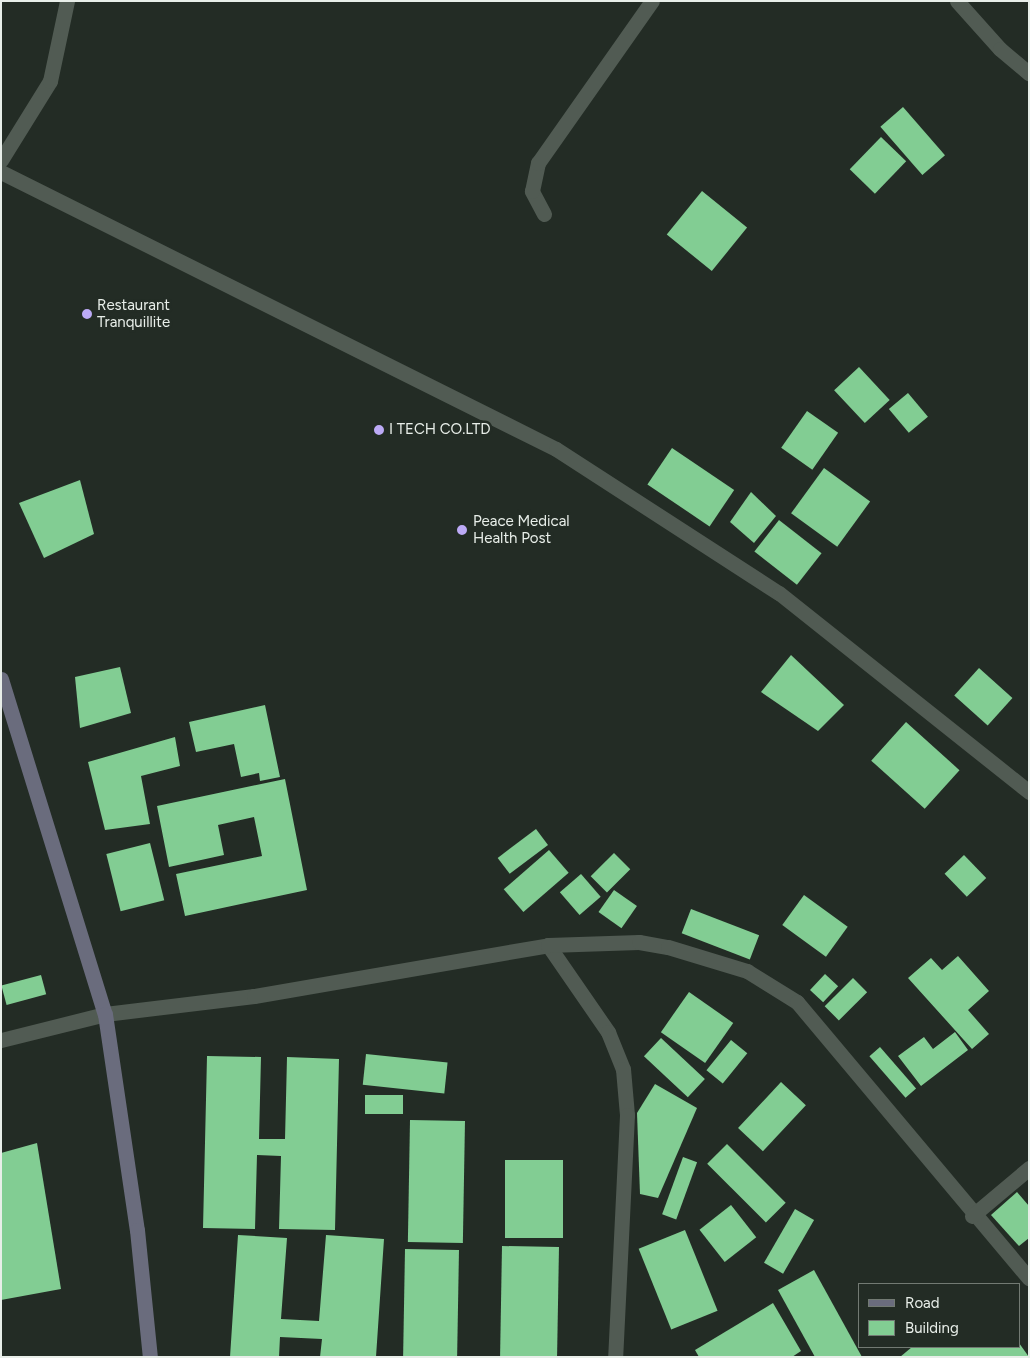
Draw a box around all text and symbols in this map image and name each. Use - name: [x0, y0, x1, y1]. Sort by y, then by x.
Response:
- place label: Restaurant Tranquillite: [97, 296, 170, 331]
- marker: Restaurant Tranquillite: [81, 308, 93, 320]
- place label: I TECH CO.LTD: [389, 421, 491, 439]
- marker: I TECH CO.LTD: [373, 424, 385, 436]
- place label: Peace Medical Health Post: [473, 512, 570, 547]
- marker: Peace Medical Health Post: [455, 523, 469, 537]
- legend: [858, 1283, 1020, 1348]
- text: Road: [905, 1294, 940, 1312]
- text: Building: [905, 1319, 959, 1337]

